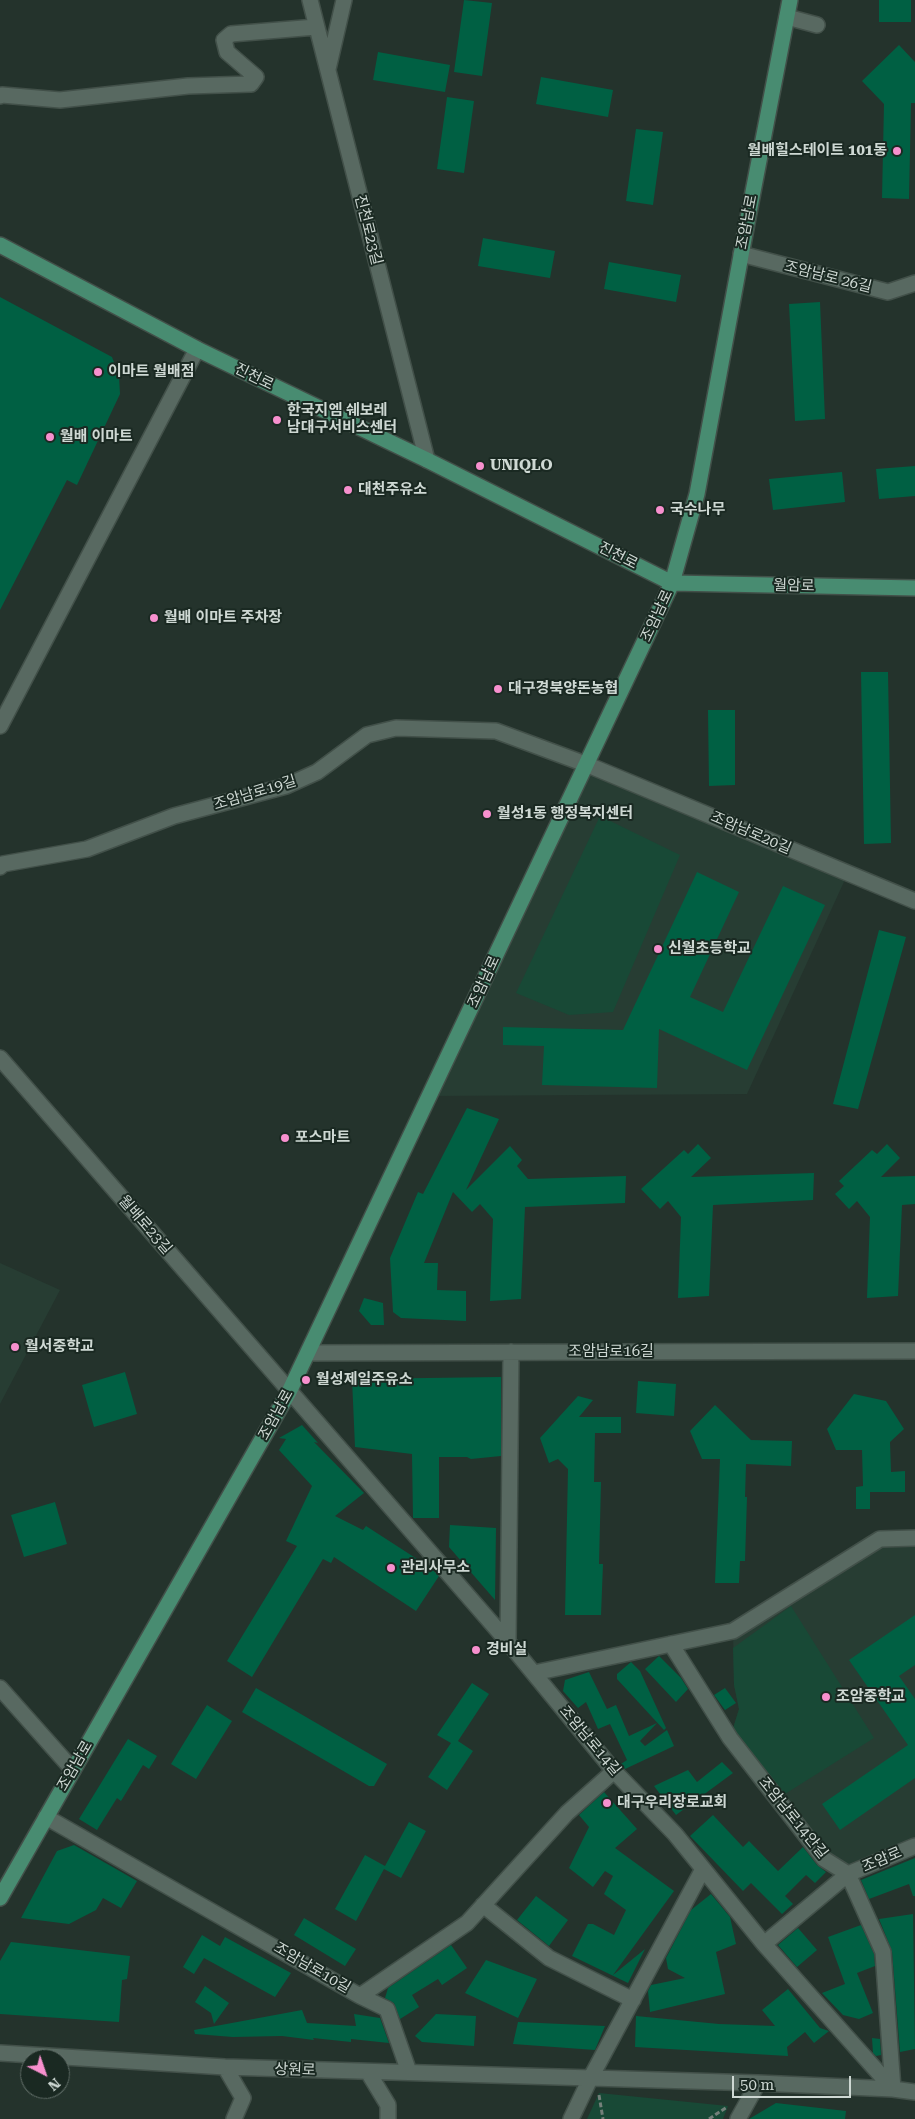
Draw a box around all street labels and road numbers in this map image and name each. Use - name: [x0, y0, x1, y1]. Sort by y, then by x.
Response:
- street label: 진천로23길: [351, 193, 385, 267]
- street label: 조암남로: [733, 193, 761, 251]
- street label: 조암남로 26길: [782, 257, 874, 297]
- street label: 진천로: [231, 360, 277, 394]
- street label: 진천로: [595, 539, 641, 573]
- street label: 월암로: [773, 577, 815, 595]
- street label: 조암남로: [637, 587, 677, 645]
- street label: 조암남로19길: [211, 772, 299, 814]
- street label: 조암남로20길: [708, 808, 794, 858]
- street label: 조암남로: [464, 953, 504, 1011]
- street label: 월배로23길: [115, 1192, 175, 1258]
- street label: 조암남로16길: [568, 1343, 654, 1361]
- street label: 조암남로: [255, 1386, 297, 1444]
- street label: 조암남로14길: [556, 1702, 624, 1780]
- street label: 조암남로: [53, 1738, 97, 1794]
- street label: 조암남로14안길: [755, 1774, 831, 1862]
- street label: 조암로: [859, 1844, 905, 1876]
- street label: 조암남로10길: [270, 1939, 354, 1997]
- street label: 상원로: [274, 2060, 316, 2080]

